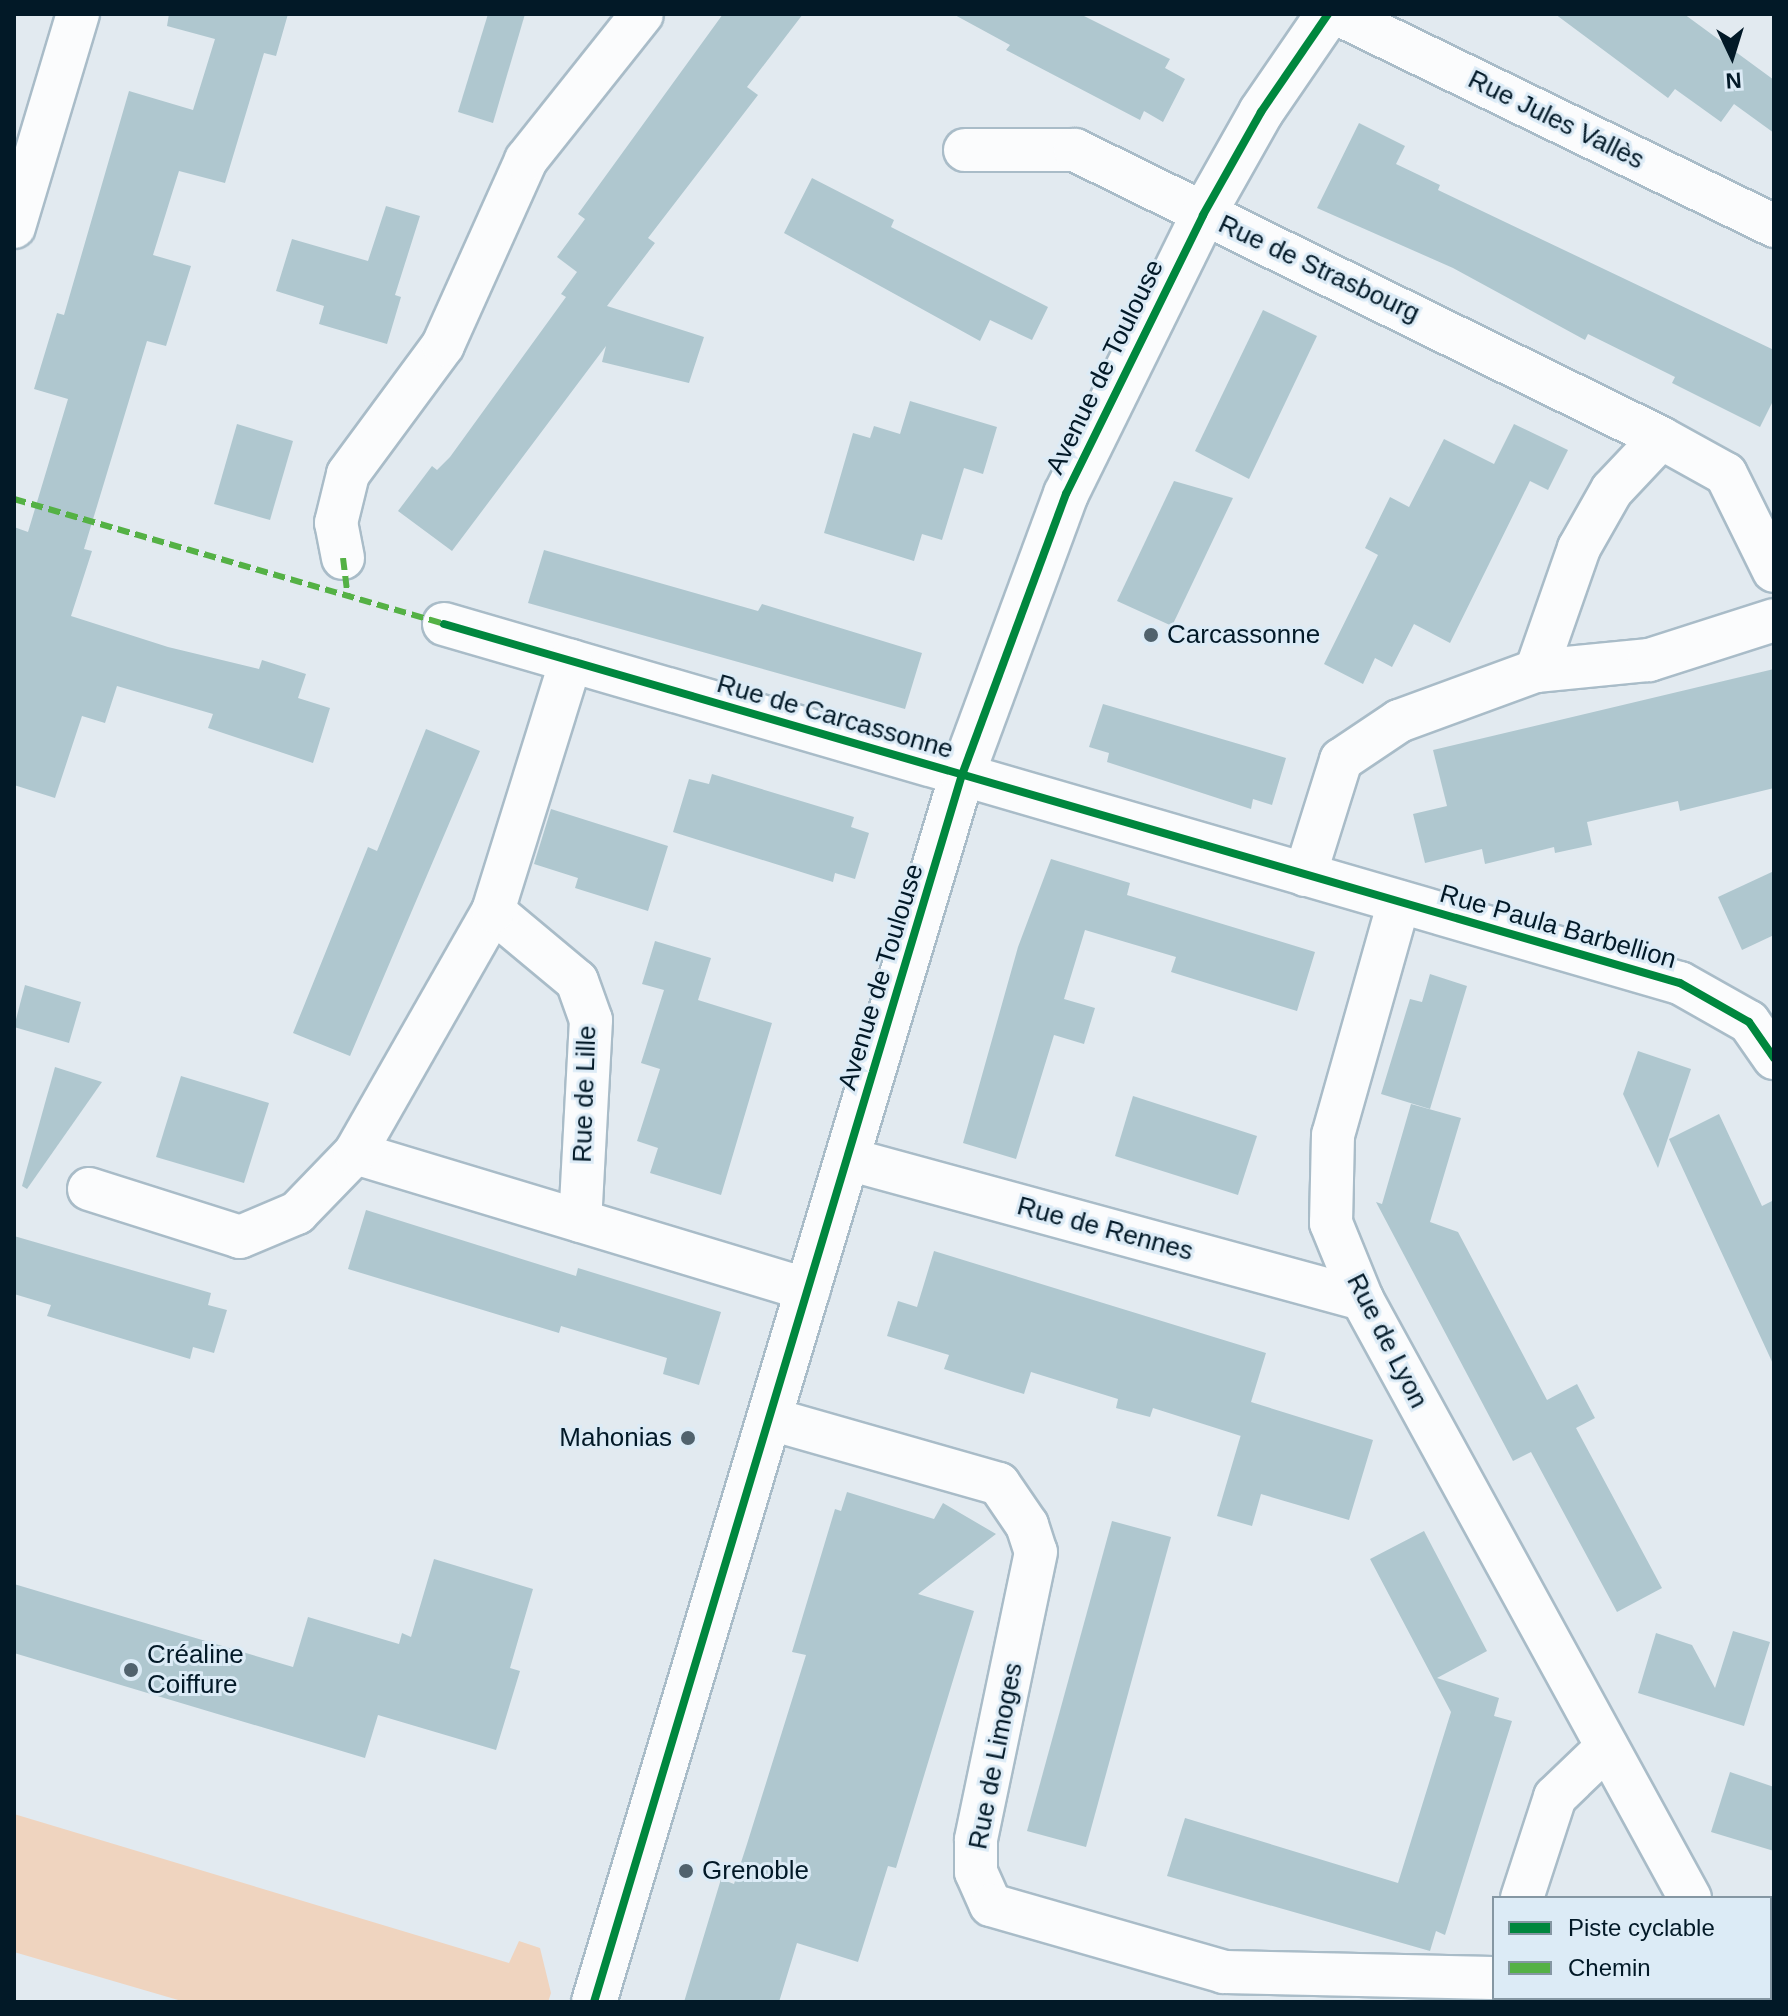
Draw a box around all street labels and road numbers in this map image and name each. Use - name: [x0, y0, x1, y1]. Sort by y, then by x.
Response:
- street label: Rue Jules Vallès: [1463, 64, 1649, 176]
- street label: Rue de Strasbourg: [1214, 209, 1424, 329]
- street label: Avenue de Toulouse: [1039, 254, 1171, 480]
- street label: Rue de Carcassonne: [713, 668, 957, 766]
- street label: Avenue de Toulouse: [832, 860, 930, 1094]
- street label: Rue Paula Barbellion: [1436, 878, 1680, 976]
- street label: Rue de Lille: [567, 1025, 603, 1163]
- street label: Rue de Rennes: [1014, 1191, 1196, 1267]
- street label: Rue de Lyon: [1340, 1269, 1434, 1413]
- street label: Rue de Limoges: [963, 1660, 1029, 1852]

